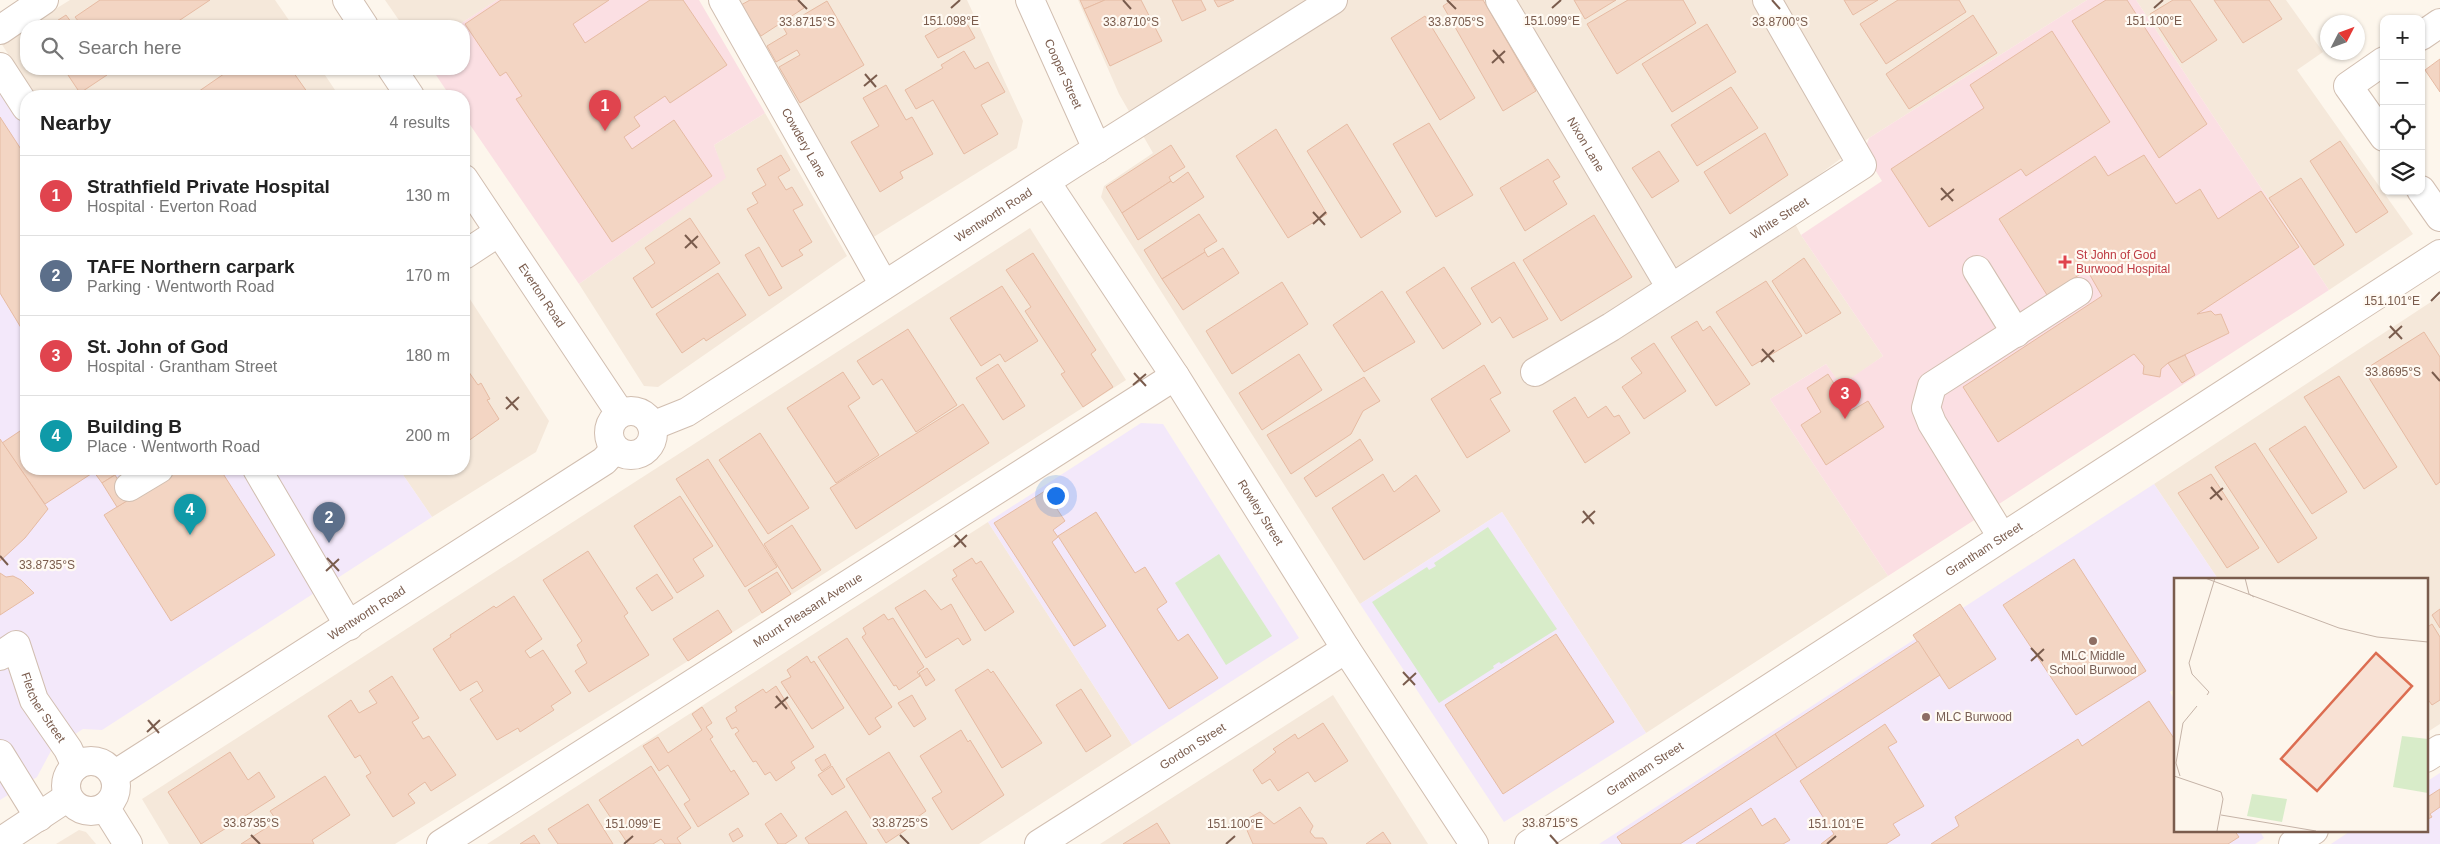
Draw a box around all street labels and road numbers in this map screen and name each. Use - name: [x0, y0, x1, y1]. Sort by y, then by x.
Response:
- street label: Cooper Street: [1041, 37, 1085, 111]
- street label: Cowdery Lane: [779, 106, 829, 180]
- street label: Nixon Lane: [1564, 115, 1607, 174]
- street label: Wentworth Road: [952, 185, 1035, 245]
- street label: White Street: [1748, 194, 1812, 242]
- street label: Everton Road: [515, 261, 568, 330]
- street label: Rowley Street: [1235, 477, 1287, 548]
- street label: Grantham Street: [1943, 519, 2026, 579]
- street label: Mount Pleasant Avenue: [751, 570, 865, 650]
- street label: Wentworth Road: [325, 583, 408, 643]
- street label: Fletcher Street: [18, 671, 69, 746]
- street label: Gordon Street: [1157, 720, 1229, 773]
- street label: Grantham Street: [1604, 739, 1686, 799]

